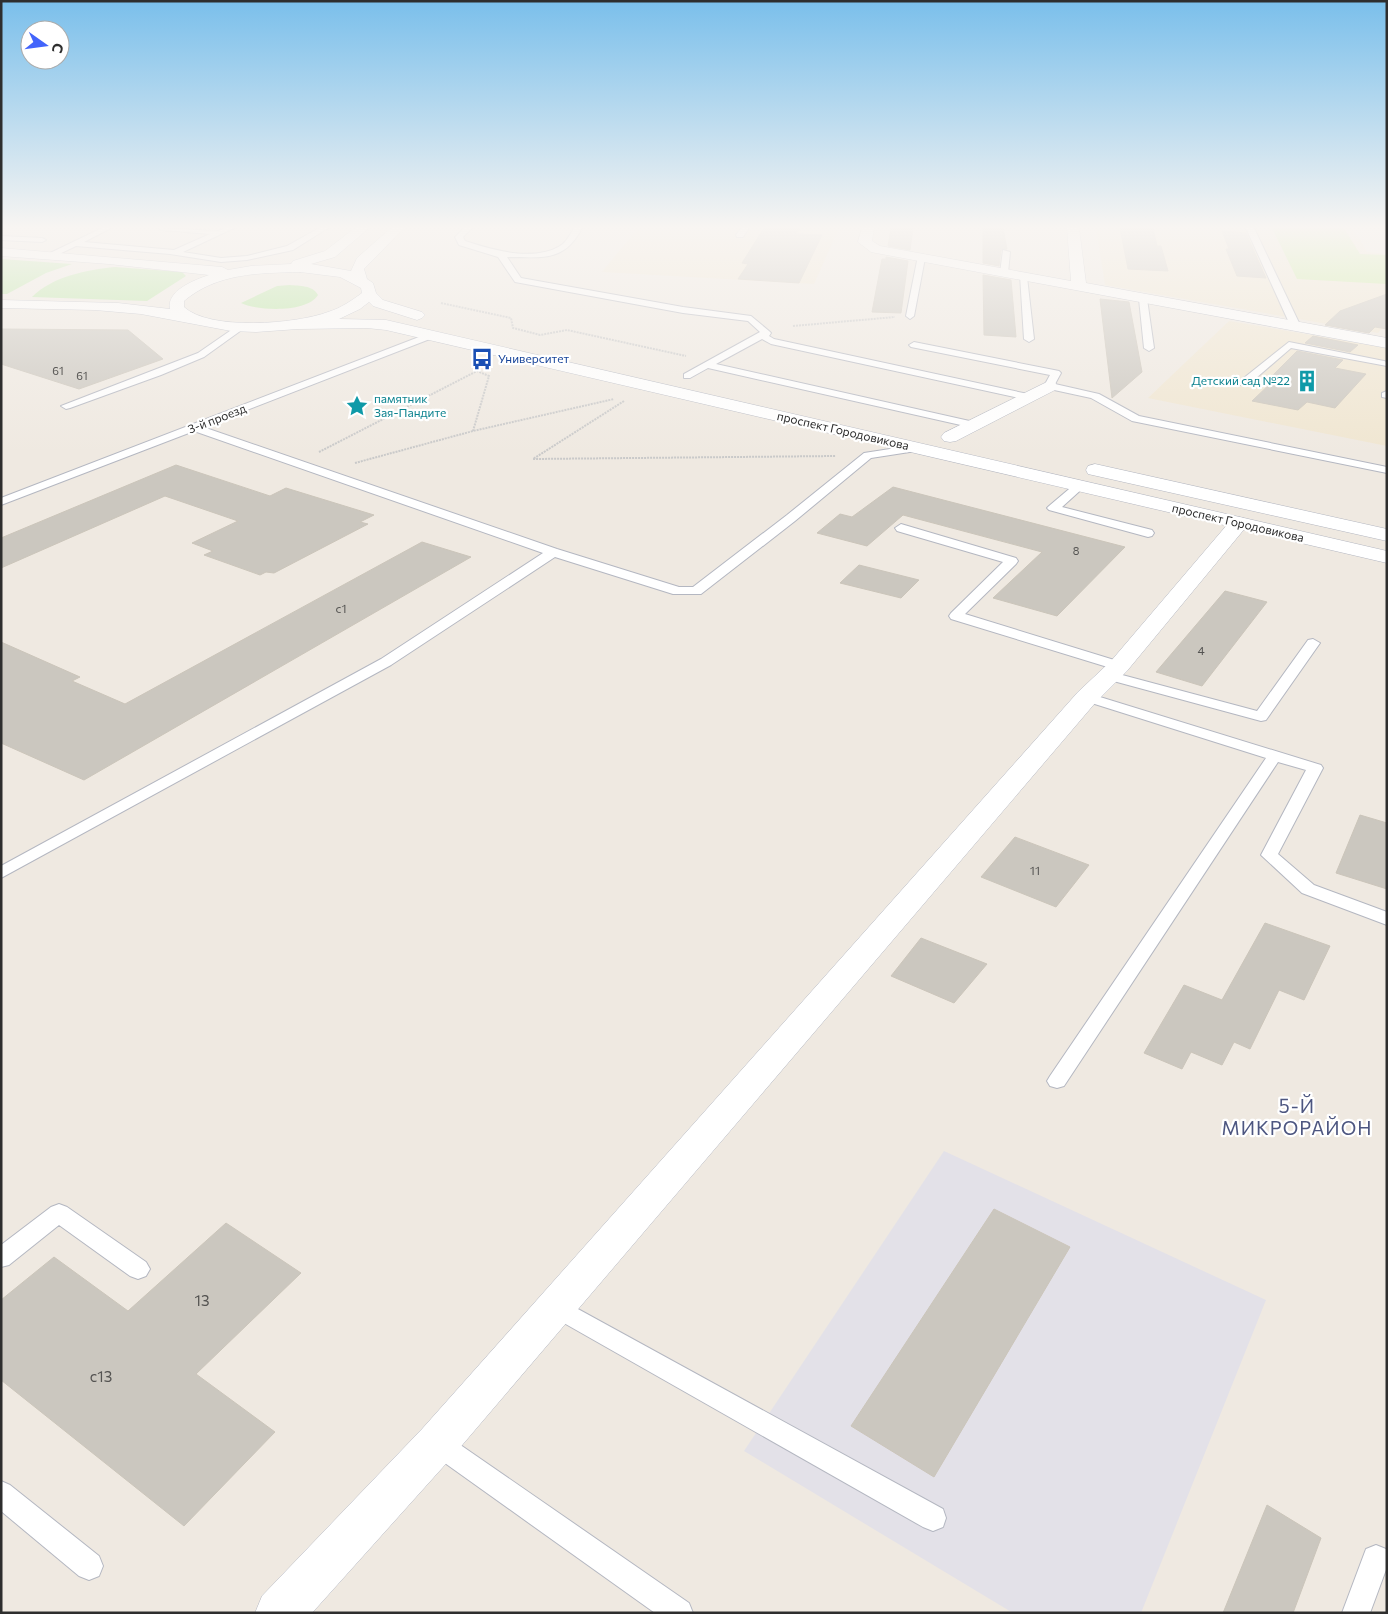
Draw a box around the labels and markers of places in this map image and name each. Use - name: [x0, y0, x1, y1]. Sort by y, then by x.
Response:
- bus stop icon: Университет: [469, 346, 495, 372]
- place label: Университет: [498, 351, 569, 365]
- building icon: Детский сад №22: [1294, 368, 1320, 394]
- place label: Детский сад №22: [1191, 373, 1290, 387]
- place label: памятник Зая-Пандите: [374, 391, 446, 419]
- place icon: памятник Зая-Пандите: [344, 393, 370, 419]

